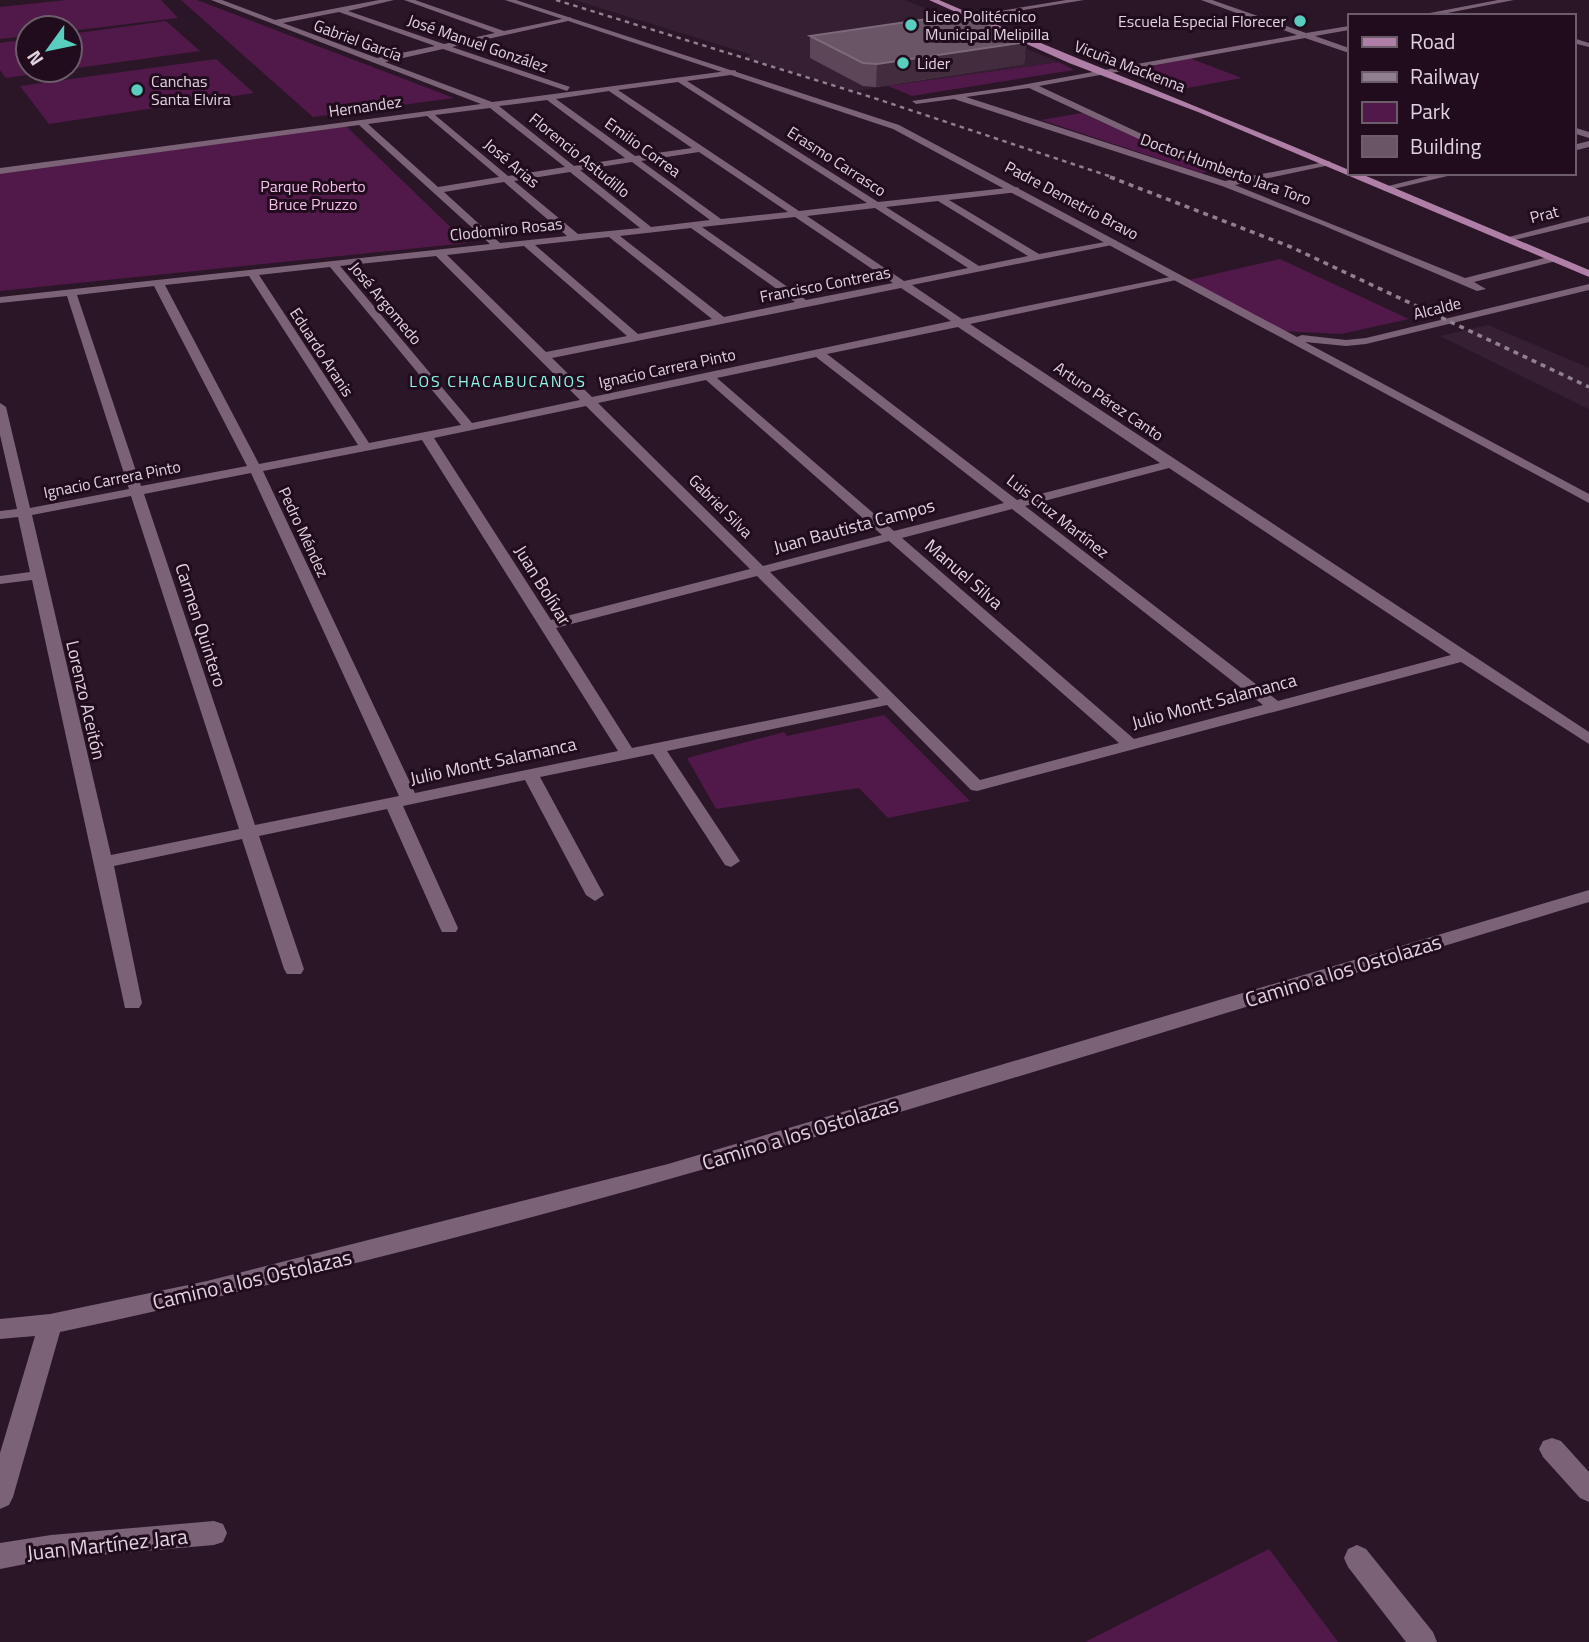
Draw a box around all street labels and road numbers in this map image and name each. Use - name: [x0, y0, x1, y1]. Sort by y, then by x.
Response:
- street label: José Manuel González: [405, 8, 551, 78]
- street label: Gabriel García: [310, 13, 406, 67]
- street label: Vicuña Mackenna: [1071, 34, 1189, 98]
- street label: Hernandez: [327, 89, 403, 123]
- street label: Florencio Astudillo: [524, 107, 636, 203]
- street label: Emilio Correa: [600, 111, 686, 183]
- street label: Erasmo Carrasco: [783, 120, 891, 202]
- street label: Doctor Humberto Jara Toro: [1137, 127, 1315, 211]
- street label: José Arias: [479, 133, 545, 193]
- street label: Padre Demetrio Bravo: [1001, 155, 1143, 245]
- street label: Prat: [1527, 199, 1561, 229]
- street label: Clodomiro Rosas: [449, 211, 563, 247]
- street label: José Argomedo: [344, 256, 428, 350]
- street label: Francisco Contreras: [758, 260, 892, 308]
- street label: Alcalde: [1411, 290, 1463, 326]
- street label: Eduardo Aranis: [284, 303, 360, 401]
- street label: Ignacio Carrera Pinto: [596, 342, 738, 394]
- street label: Arturo Pérez Canto: [1049, 355, 1169, 447]
- street label: Ignacio Carrera Pinto: [41, 454, 183, 504]
- street label: Gabriel Silva: [683, 468, 759, 544]
- street label: Luis Cruz Martínez: [1002, 468, 1114, 564]
- street label: Pedro Méndez: [273, 483, 335, 581]
- street label: Juan Bautista Campos: [770, 491, 938, 561]
- street label: Manuel Silva: [919, 532, 1009, 616]
- street label: Juan Bolívar: [508, 540, 578, 630]
- street label: Carmen Quintero: [168, 560, 234, 690]
- street label: Lorenzo Aceitón: [59, 638, 113, 762]
- street label: Julio Montt Salamanca: [1129, 666, 1299, 736]
- street label: Julio Montt Salamanca: [407, 730, 579, 792]
- street label: Camino a los Ostolazas: [1241, 925, 1445, 1015]
- street label: Camino a los Ostolazas: [698, 1088, 902, 1178]
- street label: Camino a los Ostolazas: [149, 1240, 355, 1318]
- street label: Juan Martínez Jara: [25, 1520, 189, 1568]

